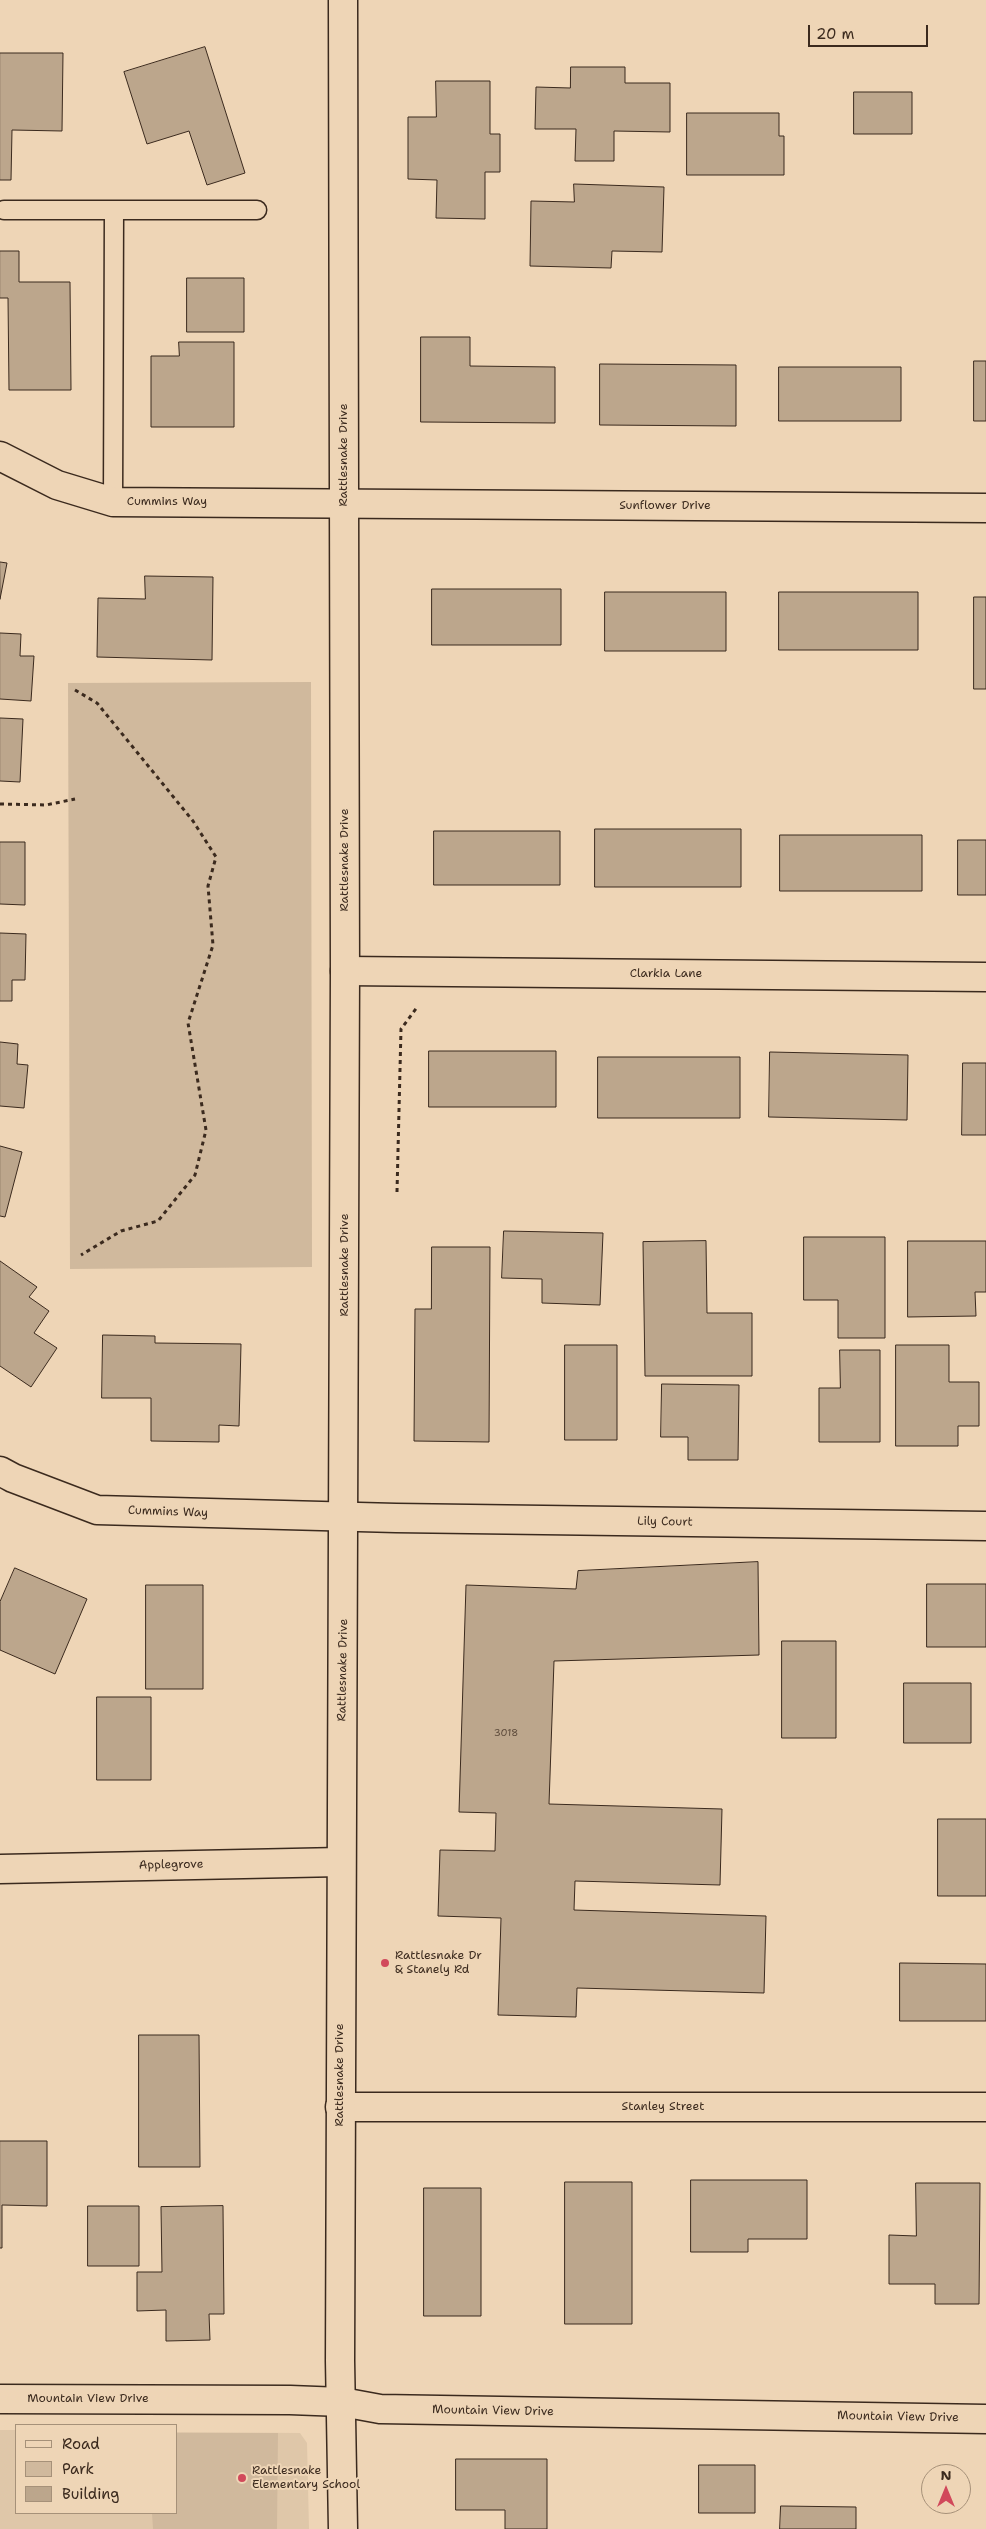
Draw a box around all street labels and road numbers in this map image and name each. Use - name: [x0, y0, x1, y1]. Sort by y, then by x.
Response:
- street label: Rattlesnake Drive: [337, 404, 351, 506]
- street label: Cummins Way: [127, 495, 207, 509]
- street label: Sunflower Drive: [619, 499, 711, 513]
- street label: Rattlesnake Drive: [338, 809, 352, 911]
- street label: Clarkia Lane: [630, 967, 702, 981]
- street label: Rattlesnake Drive: [338, 1214, 352, 1316]
- street label: Cummins Way: [128, 1503, 208, 1521]
- street label: Lily Court: [637, 1514, 693, 1530]
- street label: Rattlesnake Drive: [335, 1618, 351, 1722]
- street label: Applegrove: [139, 1857, 203, 1873]
- street label: Rattlesnake Drive: [333, 2024, 347, 2126]
- street label: Stanley Street: [622, 2100, 704, 2114]
- street label: Mountain View Drive: [27, 2392, 149, 2406]
- street label: Mountain View Drive: [432, 2403, 554, 2419]
- street label: Mountain View Drive: [837, 2409, 959, 2425]

